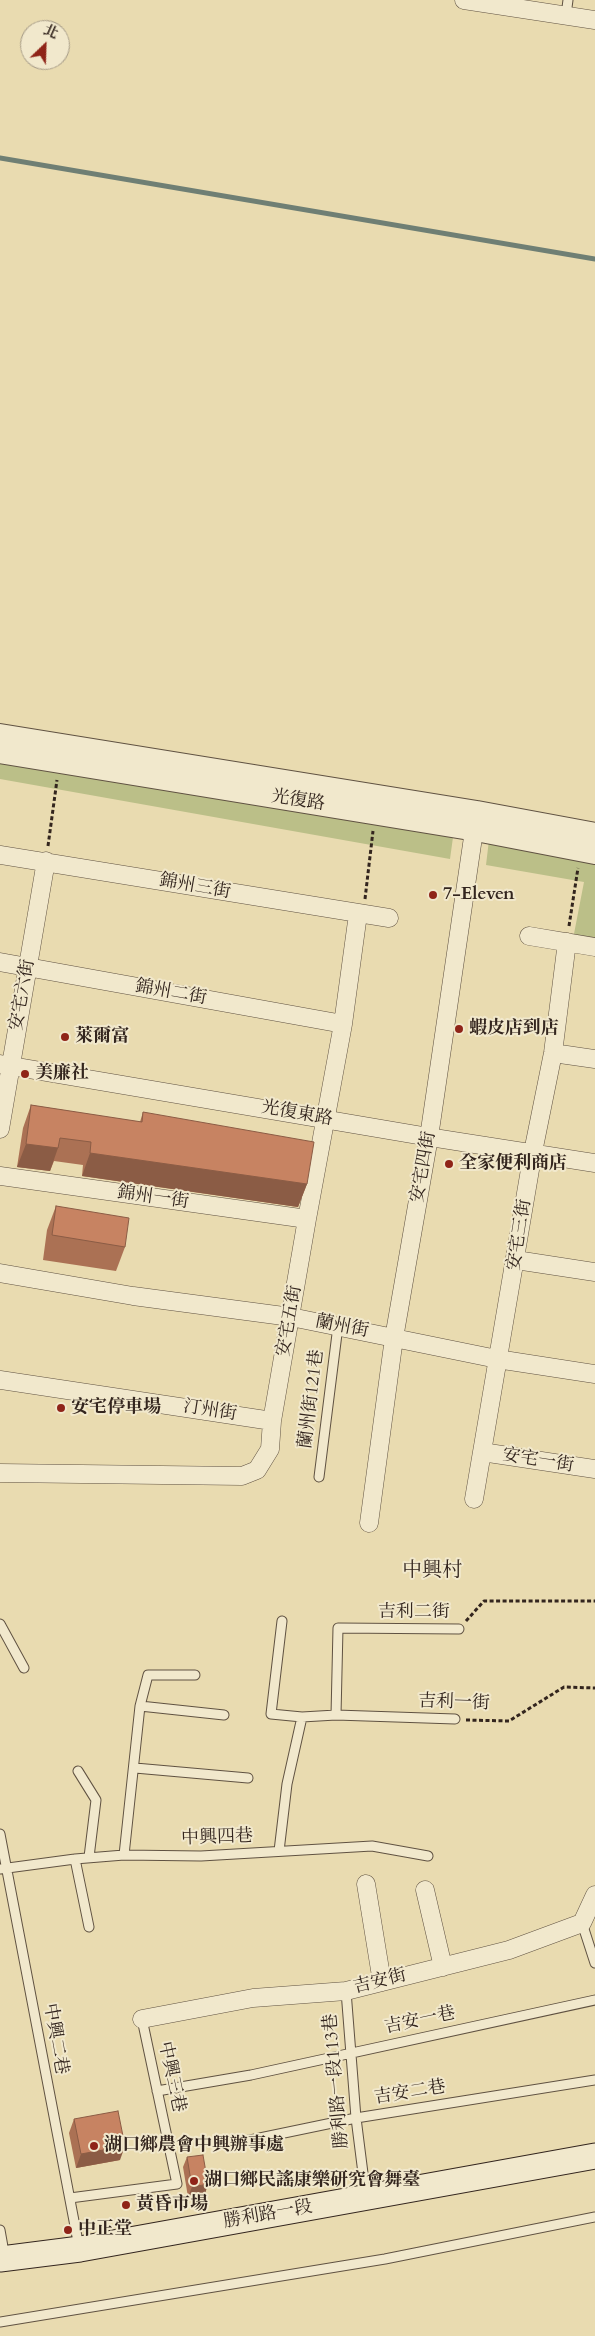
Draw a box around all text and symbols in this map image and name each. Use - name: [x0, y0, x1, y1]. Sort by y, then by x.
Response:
- north arrow: [20, 20, 70, 70]
- text: 北: [41, 20, 61, 43]
- street label: 光復路: [270, 786, 326, 816]
- street label: 錦州三街: [158, 870, 232, 904]
- place label: 7-Eleven: [443, 884, 515, 906]
- marker: 7-Eleven: [427, 889, 439, 901]
- street label: 安宅六街: [6, 958, 40, 1032]
- street label: 錦州二街: [134, 976, 208, 1010]
- place label: 蝦皮店到店: [469, 1018, 559, 1040]
- marker: 蝦皮店到店: [453, 1023, 465, 1035]
- place label: 萊爾富: [75, 1026, 129, 1048]
- marker: 萊爾富: [59, 1031, 71, 1043]
- place label: 美廉社: [35, 1063, 89, 1085]
- marker: 美廉社: [19, 1068, 31, 1080]
- street label: 光復東路: [260, 1097, 334, 1131]
- street label: 安宅四街: [407, 1130, 441, 1204]
- place label: 全家便利商店: [459, 1153, 567, 1175]
- marker: 全家便利商店: [443, 1158, 455, 1170]
- street label: 錦州一街: [116, 1182, 190, 1214]
- street label: 安宅三街: [504, 1198, 536, 1272]
- street label: 安宅五街: [273, 1284, 307, 1358]
- street label: 蘭州街: [313, 1311, 371, 1343]
- street label: 蘭州街121巷: [295, 1348, 329, 1450]
- street label: 汀州街: [182, 1396, 238, 1426]
- place label: 安宅停車場: [71, 1397, 161, 1419]
- marker: 安宅停車場: [55, 1402, 67, 1414]
- street label: 安宅一街: [501, 1445, 575, 1477]
- district label: 中興村: [402, 1559, 462, 1583]
- street label: 吉利二街: [378, 1602, 450, 1624]
- street label: 吉利一街: [418, 1691, 490, 1715]
- street label: 中興四巷: [181, 1826, 253, 1850]
- street label: 吉安街: [351, 1965, 409, 1999]
- street label: 中興二巷: [38, 2002, 72, 2076]
- street label: 吉安一巷: [383, 2003, 457, 2039]
- street label: 勝利路一段113巷: [320, 2012, 354, 2150]
- street label: 中興三巷: [153, 2040, 189, 2114]
- street label: 吉安二巷: [373, 2077, 447, 2109]
- place label: 湖口鄉農會中興辦事處: [104, 2135, 284, 2157]
- marker: 湖口鄉農會中興辦事處: [88, 2140, 100, 2152]
- place label: 湖口鄉民謠康樂研究會舞臺: [204, 2170, 420, 2192]
- marker: 湖口鄉民謠康樂研究會舞臺: [188, 2175, 200, 2187]
- place label: 黃昏市場: [136, 2194, 208, 2216]
- street label: 勝利路一段: [222, 2197, 314, 2233]
- marker: 黃昏市場: [120, 2199, 132, 2211]
- place label: 中正堂: [78, 2219, 132, 2241]
- marker: 中正堂: [62, 2224, 74, 2236]

